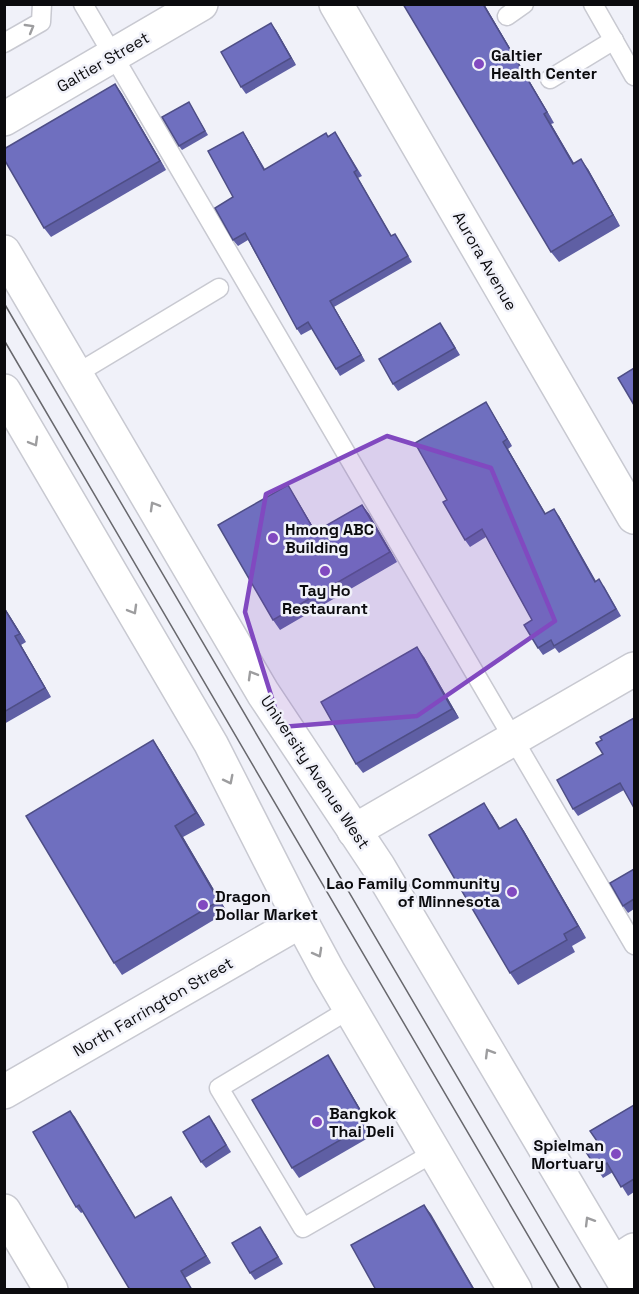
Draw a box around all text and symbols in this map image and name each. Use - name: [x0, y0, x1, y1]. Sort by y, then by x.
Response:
- one-way arrow: [24, 24, 34, 35]
- street label: Galtier Street: [53, 27, 153, 97]
- place label: Galtier Health Center: [491, 45, 597, 84]
- marker: Galtier Health Center: [472, 57, 486, 71]
- street label: Aurora Avenue: [448, 208, 522, 314]
- one-way arrow: [27, 436, 38, 446]
- one-way arrow: [149, 502, 161, 513]
- place label: Hmong ABC Building: [285, 519, 374, 558]
- marker: Hmong ABC Building: [266, 531, 280, 545]
- marker: Tay Ho Restaurant: [318, 564, 332, 578]
- place label: Tay Ho Restaurant: [282, 580, 368, 619]
- one-way arrow: [125, 604, 137, 614]
- one-way arrow: [248, 671, 259, 681]
- street label: University Avenue West: [256, 691, 374, 853]
- one-way arrow: [222, 773, 233, 784]
- place label: Lao Family Community of Minnesota: [326, 873, 500, 912]
- marker: Lao Family Community of Minnesota: [505, 885, 519, 899]
- place label: Dragon Dollar Market: [215, 886, 318, 925]
- marker: Dragon Dollar Market: [196, 898, 210, 912]
- one-way arrow: [311, 947, 322, 957]
- street label: North Farrington Street: [69, 953, 237, 1061]
- one-way arrow: [485, 1049, 497, 1059]
- place label: Bangkok Thai Deli: [329, 1103, 396, 1142]
- marker: Bangkok Thai Deli: [310, 1115, 324, 1129]
- place label: Spielman Mortuary: [531, 1135, 604, 1174]
- marker: Spielman Mortuary: [609, 1147, 623, 1161]
- one-way arrow: [585, 1217, 597, 1227]

